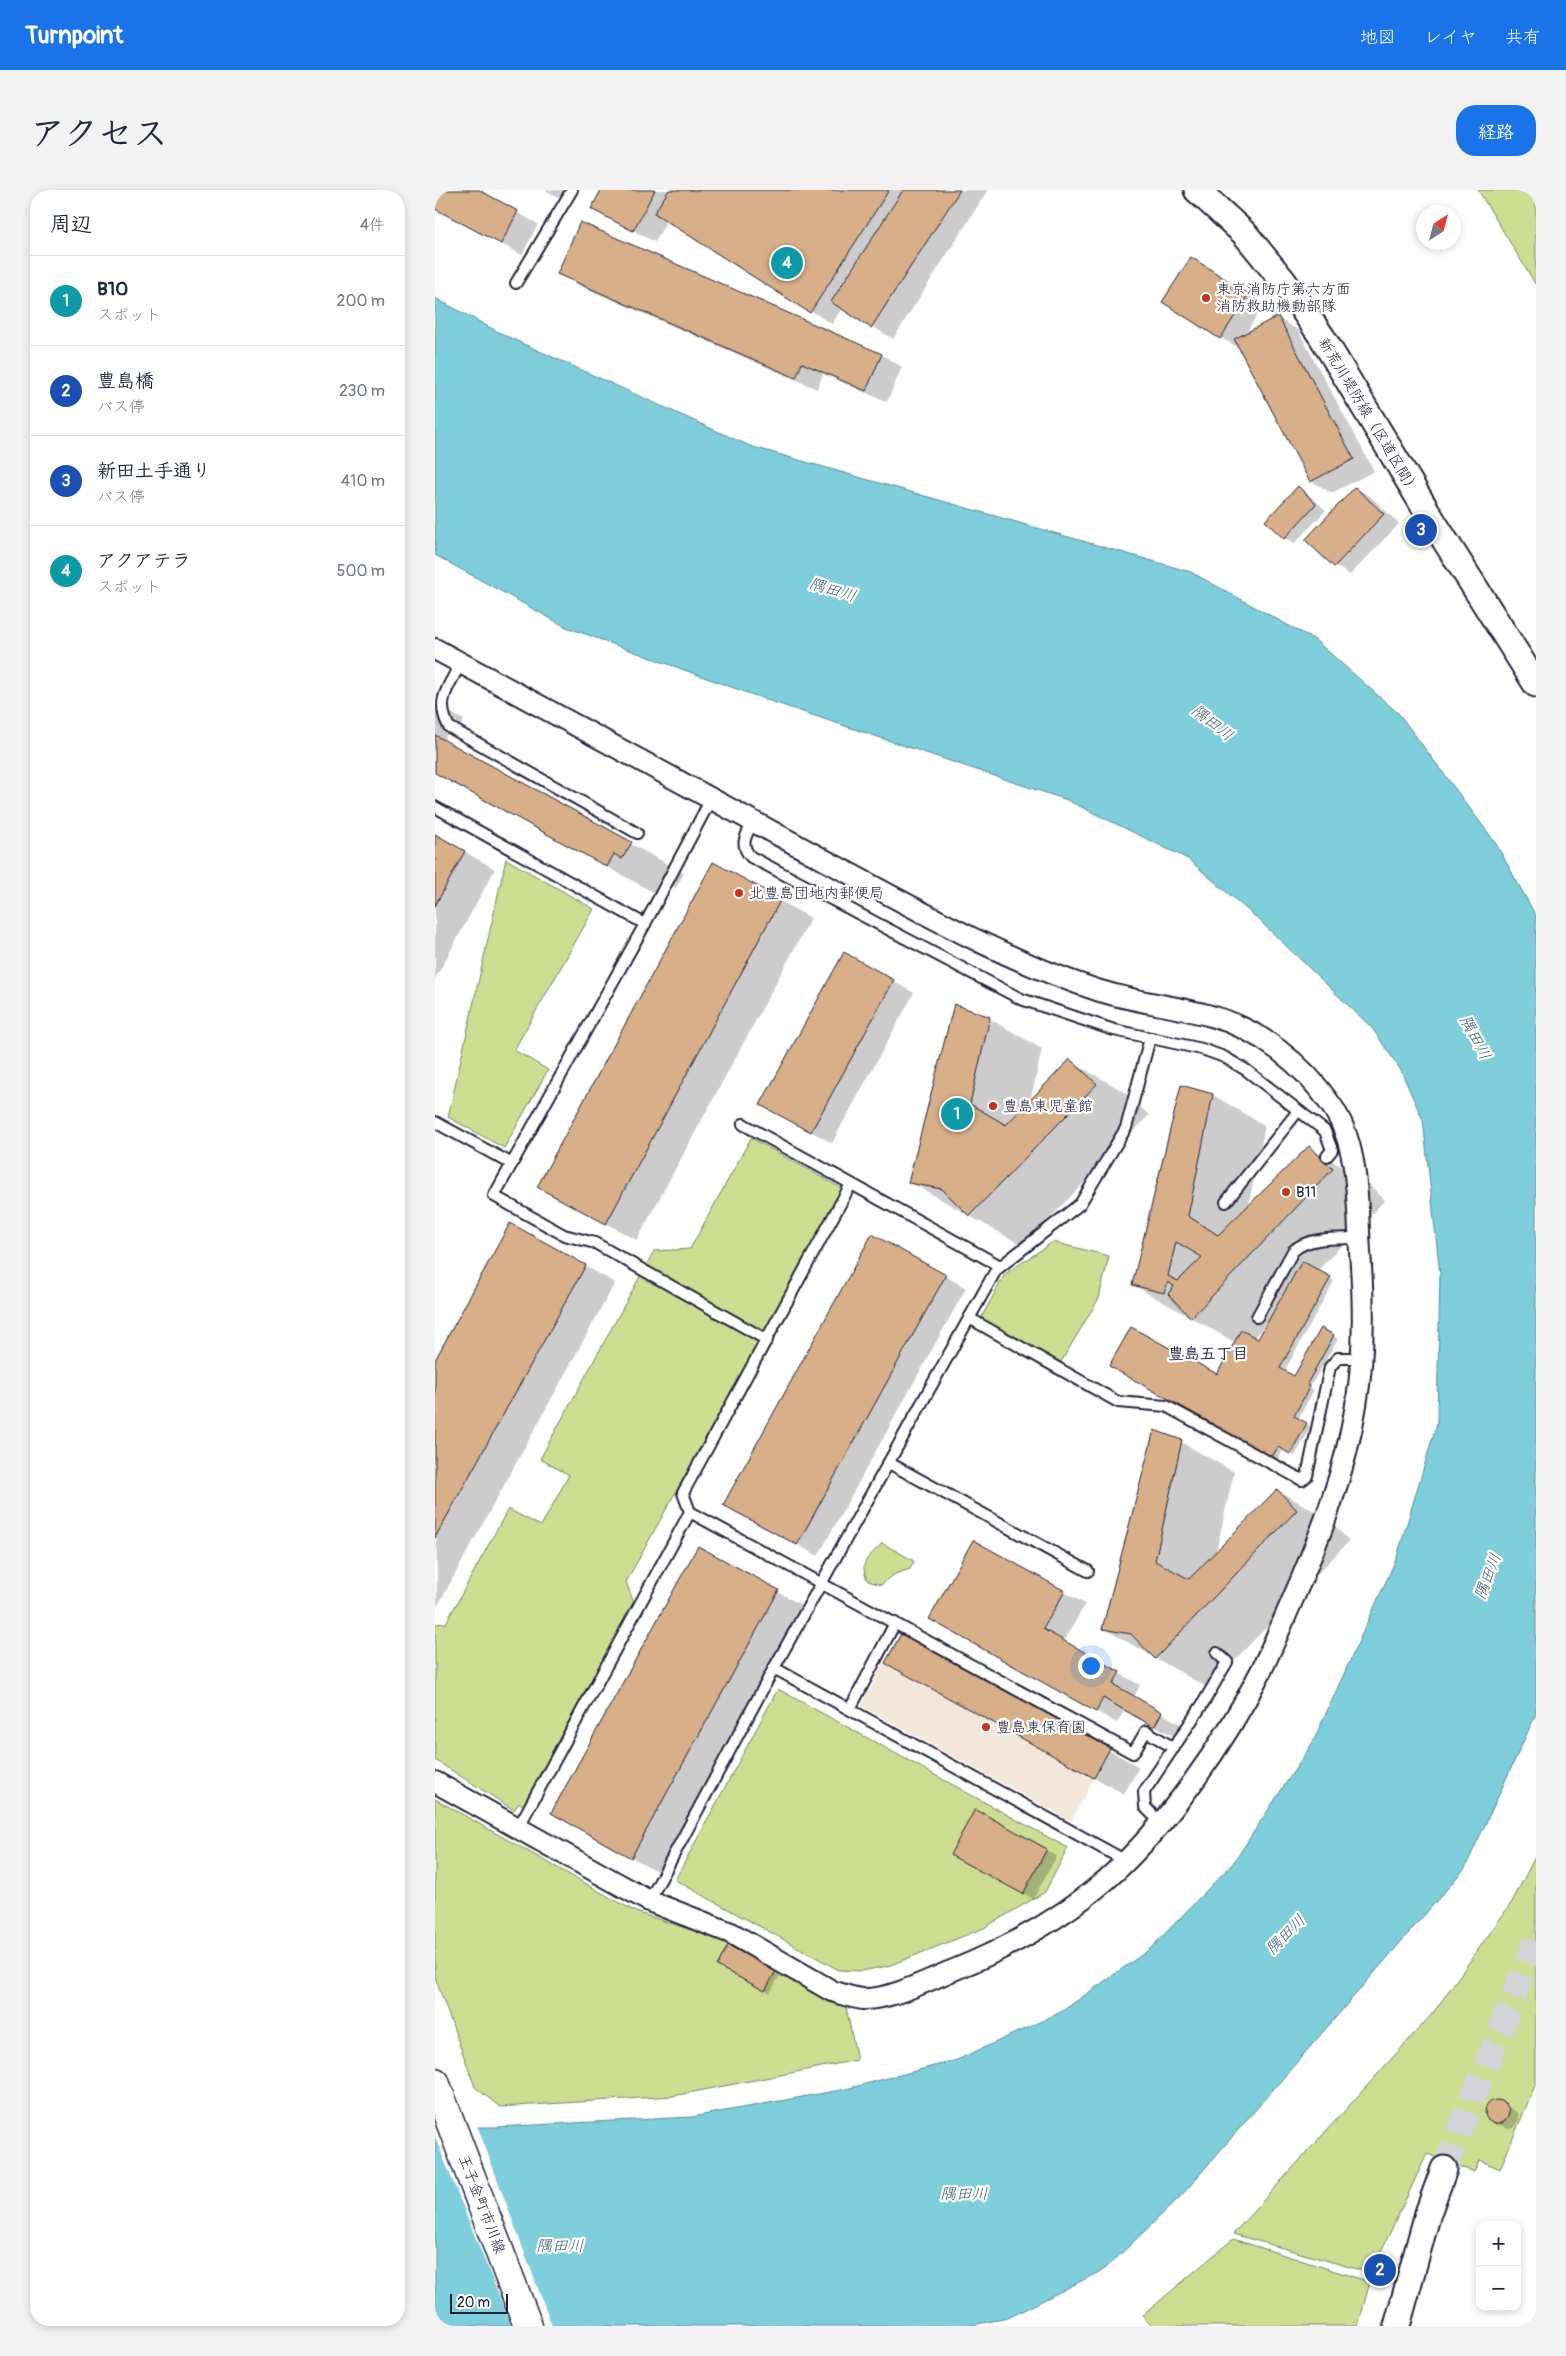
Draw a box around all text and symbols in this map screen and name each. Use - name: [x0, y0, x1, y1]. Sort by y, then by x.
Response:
- text: Turnpoint: [25, 21, 123, 50]
- text: 地図: [1360, 26, 1396, 49]
- text: レイヤ: [1424, 26, 1477, 49]
- text: 共有: [1505, 26, 1541, 49]
- button: 経路: [1456, 105, 1536, 156]
- text: アクセス: [30, 112, 168, 156]
- north arrow: [1416, 205, 1461, 250]
- text: 周辺: [50, 211, 92, 238]
- text: 4件: [360, 215, 385, 235]
- pin: 4: [771, 244, 803, 282]
- text: B10: [97, 277, 128, 301]
- place label: 東京消防庁第六方面 消防救助機動部隊: [1216, 280, 1351, 316]
- text: 1: [63, 291, 69, 311]
- text: 200 m: [337, 291, 385, 311]
- marker: 東京消防庁第六方面 消防救助機動部隊: [1200, 292, 1212, 304]
- text: スポット: [97, 305, 161, 325]
- street label: 新荒川堤防線（区道区間）: [1314, 334, 1423, 498]
- text: 豊島橋: [97, 369, 154, 393]
- text: 2: [62, 381, 70, 401]
- text: 230 m: [339, 381, 385, 401]
- text: バス停: [97, 397, 145, 417]
- text: 新田土手通り: [97, 459, 211, 483]
- text: 3: [62, 471, 70, 491]
- text: 410 m: [341, 471, 385, 491]
- text: バス停: [97, 487, 145, 507]
- pin: 3: [1405, 511, 1437, 549]
- text: アクアテラ: [97, 549, 191, 573]
- text: 4: [61, 561, 71, 581]
- text: 500 m: [337, 561, 385, 581]
- water label: 隅田川: [807, 573, 859, 607]
- text: スポット: [97, 577, 161, 597]
- water label: 隅田川: [1187, 700, 1237, 745]
- place label: 北豊島団地内郵便局: [749, 884, 884, 903]
- marker: 北豊島団地内郵便局: [733, 887, 745, 899]
- water label: 隅田川: [1455, 1012, 1495, 1063]
- pin: 1: [941, 1095, 973, 1133]
- place label: 豊島東児童館: [1003, 1097, 1093, 1116]
- marker: 豊島東児童館: [987, 1100, 999, 1112]
- place label: B11: [1296, 1183, 1316, 1202]
- marker: B11: [1280, 1186, 1292, 1198]
- district label: 豊島五丁目: [1168, 1344, 1248, 1364]
- water label: 隅田川: [1470, 1550, 1506, 1602]
- your location: [1078, 1653, 1104, 1679]
- place label: 豊島東保育園: [996, 1718, 1086, 1737]
- marker: 豊島東保育園: [980, 1721, 992, 1733]
- water label: 隅田川: [1262, 1911, 1310, 1959]
- street label: 王子金町市川線: [454, 2152, 509, 2257]
- water label: 隅田川: [940, 2184, 988, 2204]
- map controls: [1476, 2221, 1521, 2311]
- button: +: [1476, 2221, 1521, 2266]
- water label: 隅田川: [536, 2236, 584, 2256]
- pin: 2: [1364, 2251, 1396, 2289]
- button: −: [1476, 2266, 1521, 2311]
- scale bar: [450, 2291, 507, 2314]
- text: 20 m: [457, 2294, 490, 2311]

